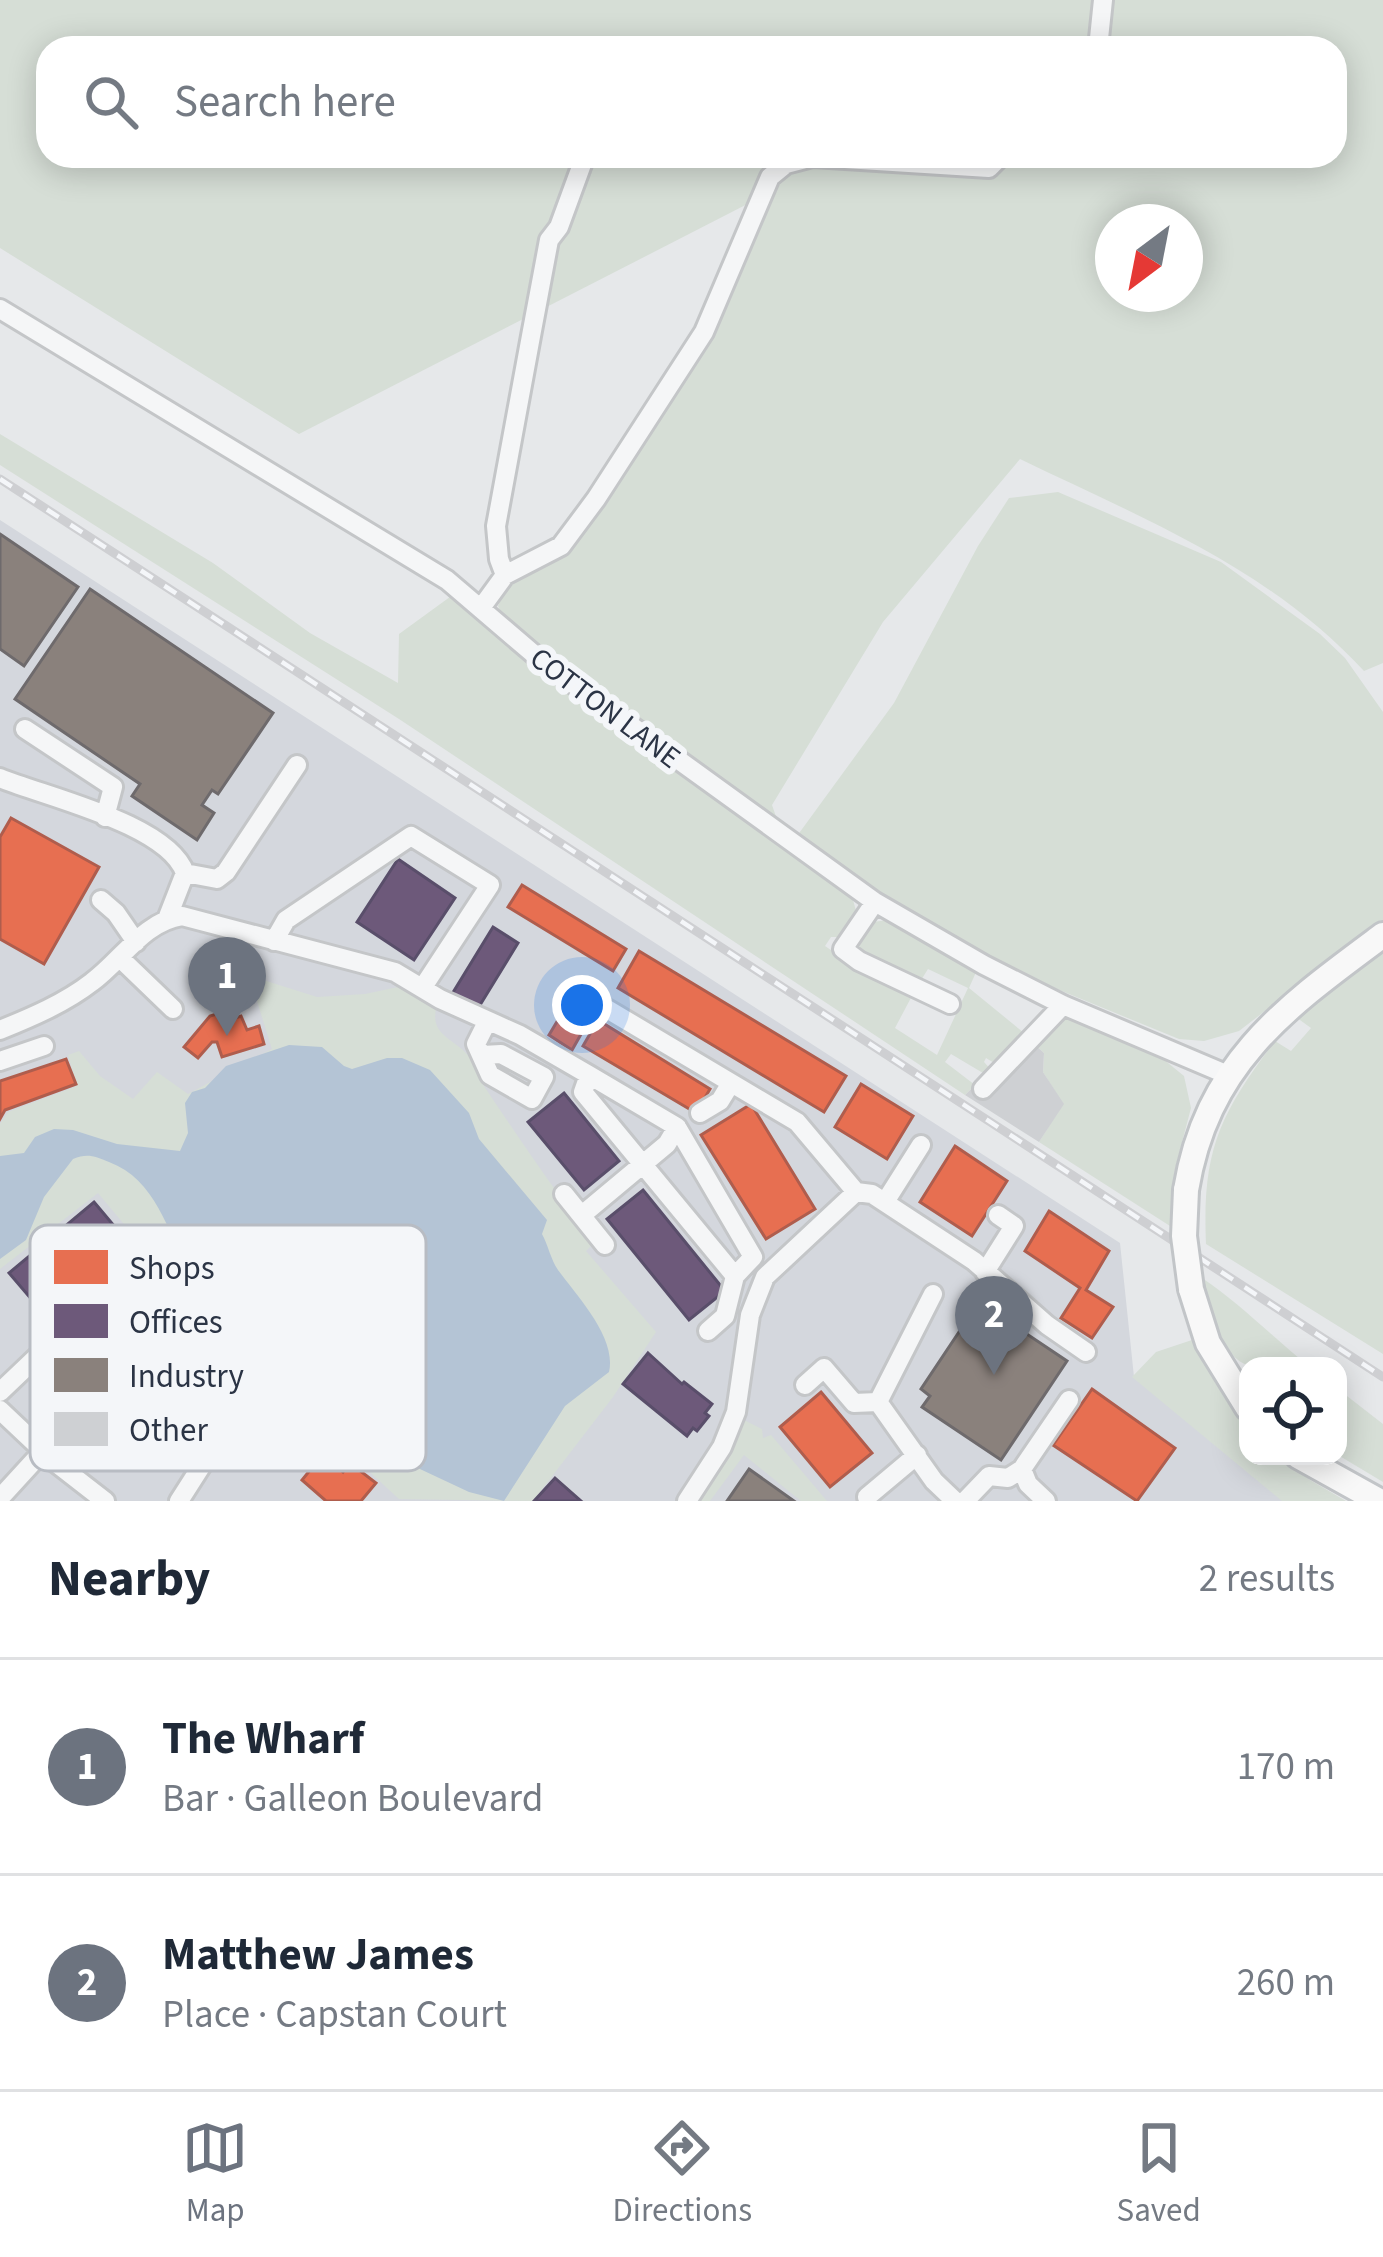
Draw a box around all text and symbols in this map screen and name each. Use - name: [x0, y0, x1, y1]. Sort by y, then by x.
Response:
- search box: [36, 36, 1347, 168]
- icon: search: [78, 69, 144, 135]
- text: Search here: [174, 70, 396, 134]
- north arrow: [1095, 204, 1203, 312]
- street label: COTTON LANE: [521, 637, 689, 779]
- pin: 1: [188, 937, 266, 1036]
- your location: [552, 975, 612, 1035]
- legend: [30, 1225, 426, 1471]
- text: Shops: [129, 1245, 215, 1292]
- pin: 2: [955, 1276, 1033, 1375]
- text: Offices: [129, 1299, 223, 1346]
- text: Industry: [129, 1353, 245, 1400]
- map controls: [1239, 1357, 1347, 1465]
- button: locate: [1239, 1357, 1347, 1465]
- text: Other: [129, 1407, 208, 1454]
- text: Nearby: [48, 1543, 210, 1615]
- text: 2 results: [1199, 1551, 1335, 1607]
- text: The Wharf: [162, 1707, 364, 1771]
- text: 1: [77, 1739, 97, 1795]
- text: 170 m: [1237, 1739, 1335, 1795]
- text: Bar · Galleon Boulevard: [162, 1771, 543, 1827]
- text: Matthew James: [162, 1923, 474, 1987]
- text: 2: [77, 1955, 97, 2011]
- text: 260 m: [1237, 1955, 1335, 2011]
- text: Place · Capstan Court: [162, 1987, 507, 2043]
- tab: Map: [182, 2115, 248, 2234]
- tab: Directions: [613, 2115, 752, 2234]
- tab: Saved: [1117, 2115, 1201, 2234]

